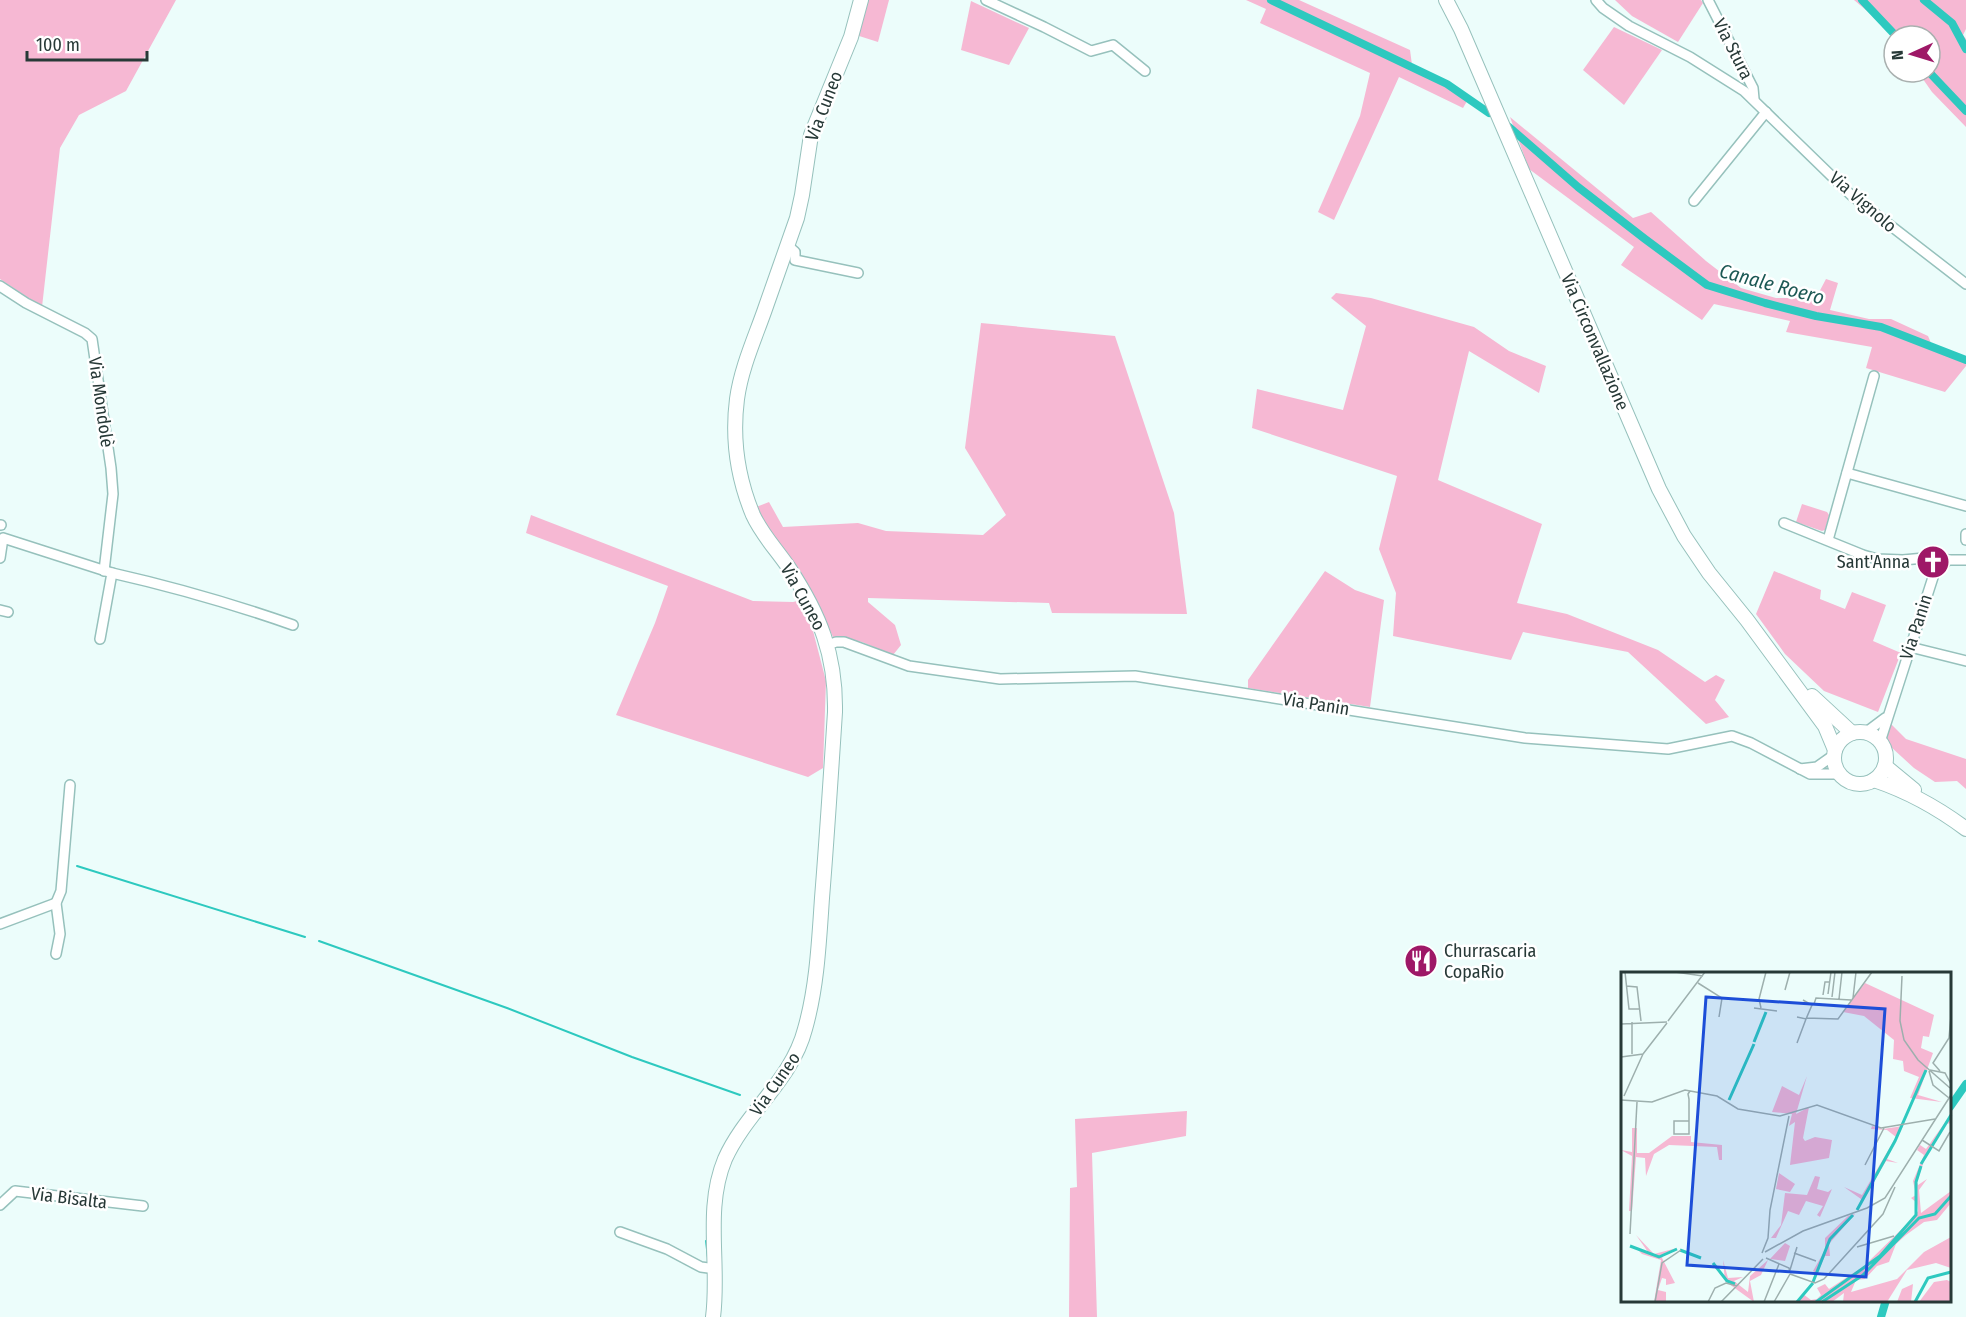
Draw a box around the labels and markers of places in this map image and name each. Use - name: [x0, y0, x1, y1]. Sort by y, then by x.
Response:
- church icon: Sant'Anna: [1915, 544, 1951, 580]
- place label: Sant'Anna: [1837, 551, 1910, 573]
- place label: Churrascaria CopaRio: [1444, 940, 1536, 983]
- restaurant icon: Churrascaria CopaRio: [1403, 943, 1439, 979]

